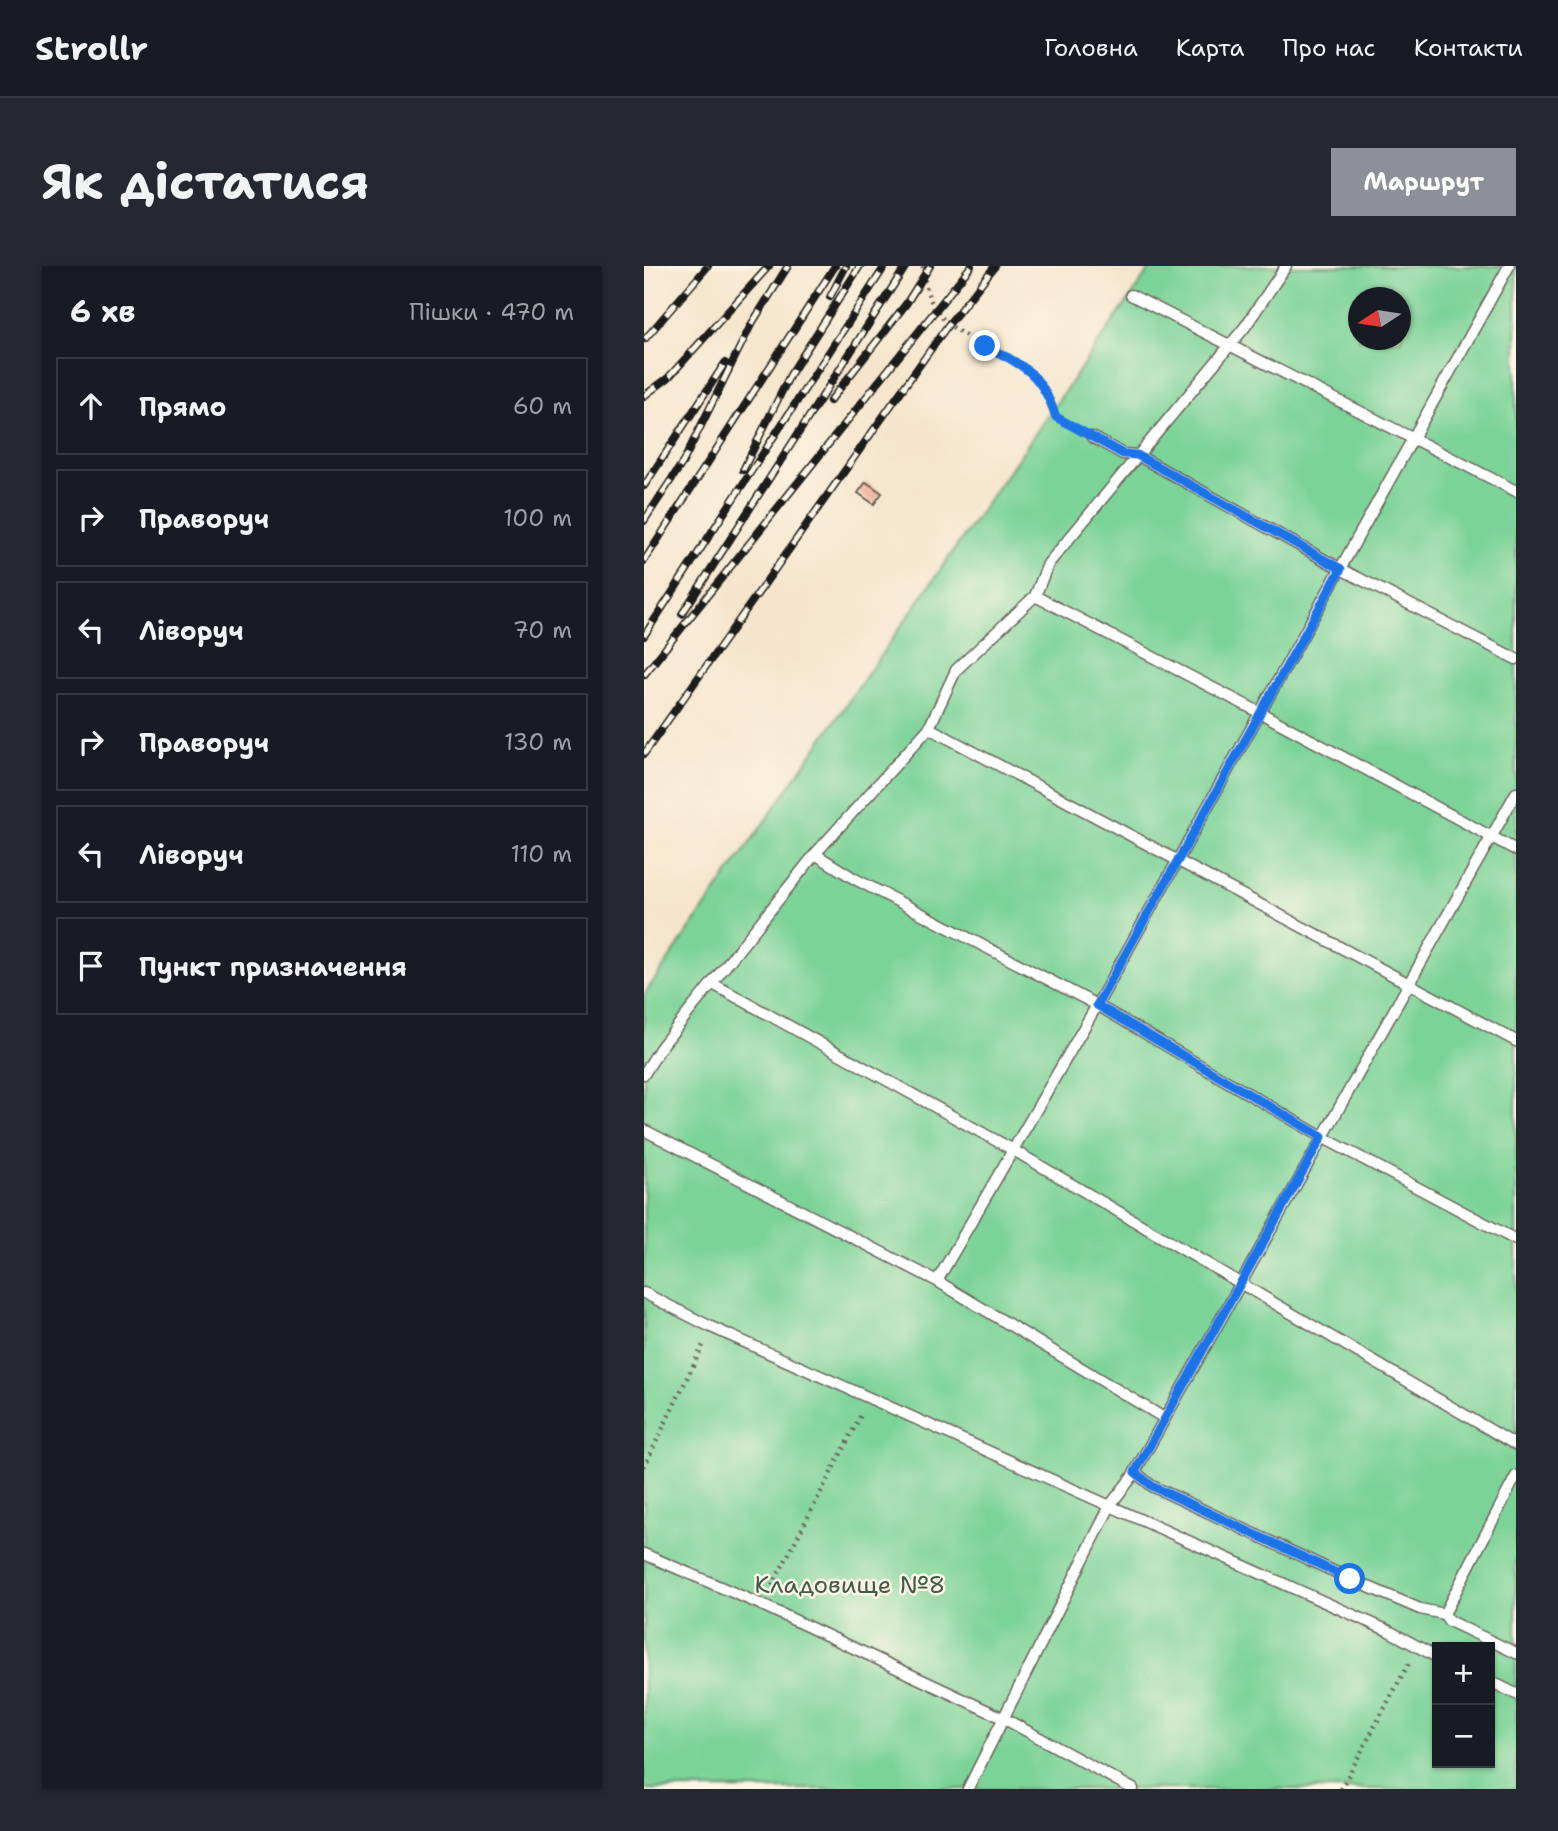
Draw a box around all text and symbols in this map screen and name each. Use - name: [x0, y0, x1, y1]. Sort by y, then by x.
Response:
- text: Strollr: [35, 26, 148, 71]
- text: Головна: [1044, 32, 1138, 64]
- text: Карта: [1176, 32, 1245, 64]
- text: Про нас: [1283, 32, 1376, 64]
- text: Контакти: [1414, 32, 1523, 64]
- button: Маршрут: [1331, 148, 1516, 216]
- text: Як дістатися: [42, 149, 369, 215]
- north arrow: [1348, 287, 1411, 350]
- text: 6 хв: [70, 291, 135, 332]
- text: Пішки · 470 m: [409, 297, 574, 327]
- route end: [969, 330, 1000, 361]
- icon: ahead: [72, 387, 110, 425]
- text: Прямо: [139, 389, 227, 424]
- text: 60 m: [513, 391, 572, 421]
- icon: right: [72, 499, 110, 537]
- text: Праворуч: [139, 501, 269, 536]
- text: 100 m: [503, 503, 572, 533]
- icon: left: [72, 611, 110, 649]
- text: Ліворуч: [139, 613, 244, 648]
- text: 70 m: [513, 615, 572, 645]
- icon: right: [72, 723, 110, 761]
- text: Праворуч: [139, 725, 269, 760]
- text: 130 m: [504, 727, 572, 757]
- icon: left: [72, 835, 110, 873]
- text: Ліворуч: [139, 837, 244, 872]
- text: 110 m: [510, 839, 572, 869]
- icon: arrive: [72, 947, 110, 985]
- text: Пункт призначення: [139, 949, 407, 984]
- route start: [1334, 1563, 1365, 1594]
- park label: Кладовище №8: [755, 1569, 945, 1601]
- map controls: [1432, 1642, 1495, 1768]
- button: +: [1432, 1642, 1495, 1705]
- button: −: [1432, 1705, 1495, 1768]

